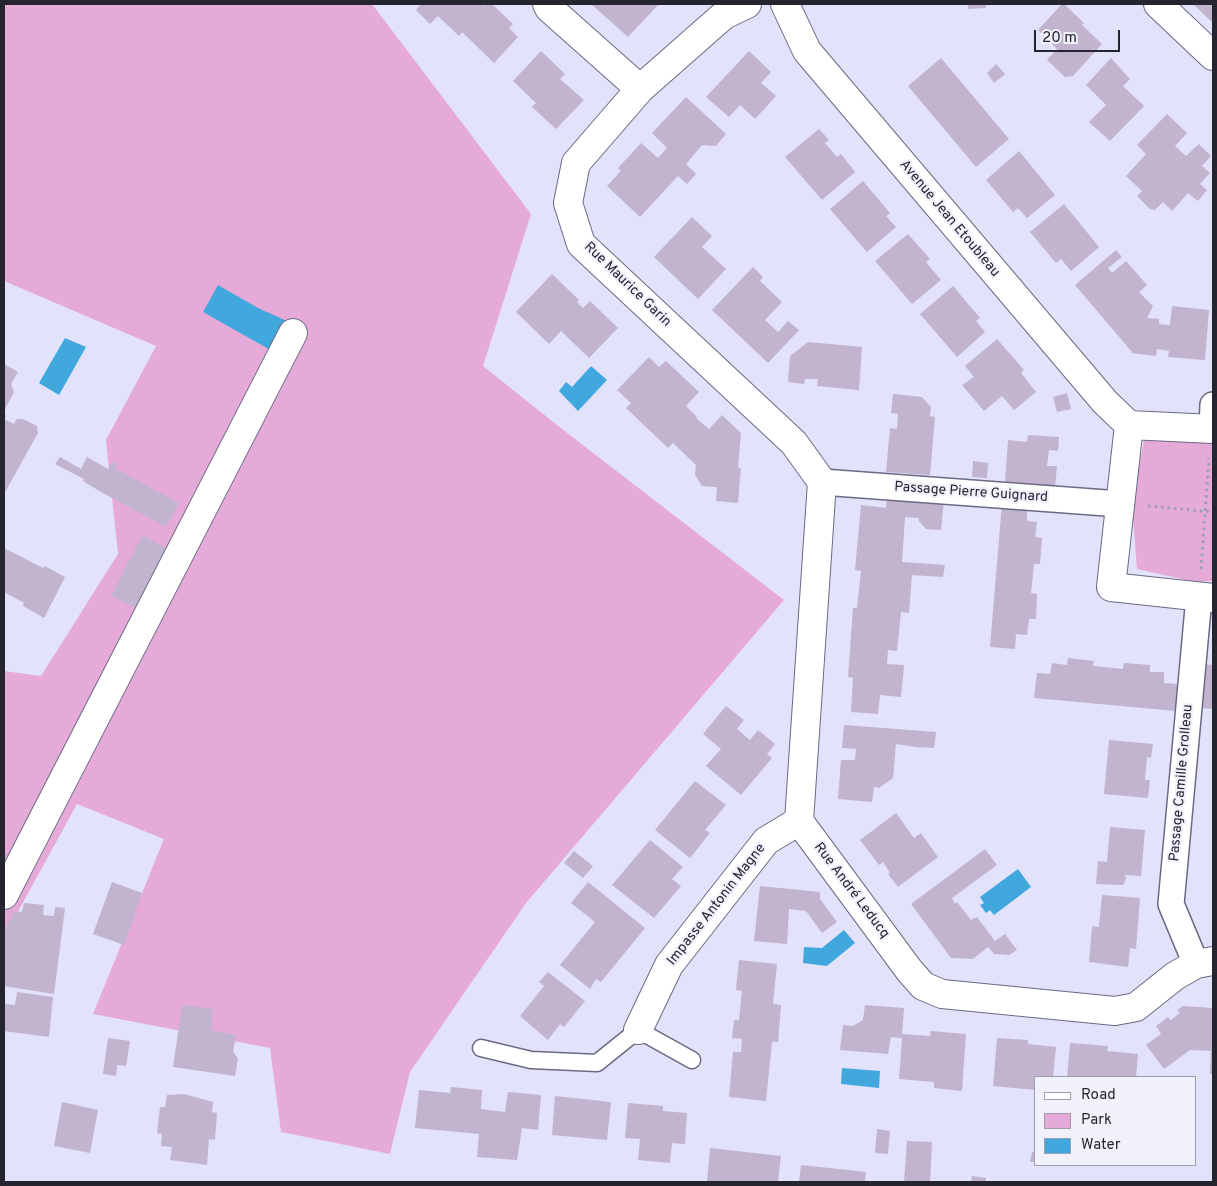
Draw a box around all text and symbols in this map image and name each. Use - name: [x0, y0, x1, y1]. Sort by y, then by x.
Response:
- scale bar: [1037, 20, 1123, 52]
- text: 20 m: [1042, 29, 1077, 48]
- street label: Avenue Jean Etoubleau: [895, 157, 1003, 281]
- street label: Rue Maurice Garin: [580, 239, 674, 331]
- street label: Passage Pierre Guignard: [894, 479, 1048, 507]
- street label: Passage Camille Grolleau: [1167, 704, 1197, 862]
- street label: Rue André Leducq: [810, 840, 892, 942]
- street label: Impasse Antonin Magne: [664, 841, 770, 969]
- legend: [1034, 1076, 1197, 1166]
- text: Road: [1081, 1086, 1116, 1105]
- text: Park: [1081, 1111, 1112, 1130]
- text: Water: [1081, 1136, 1120, 1155]

